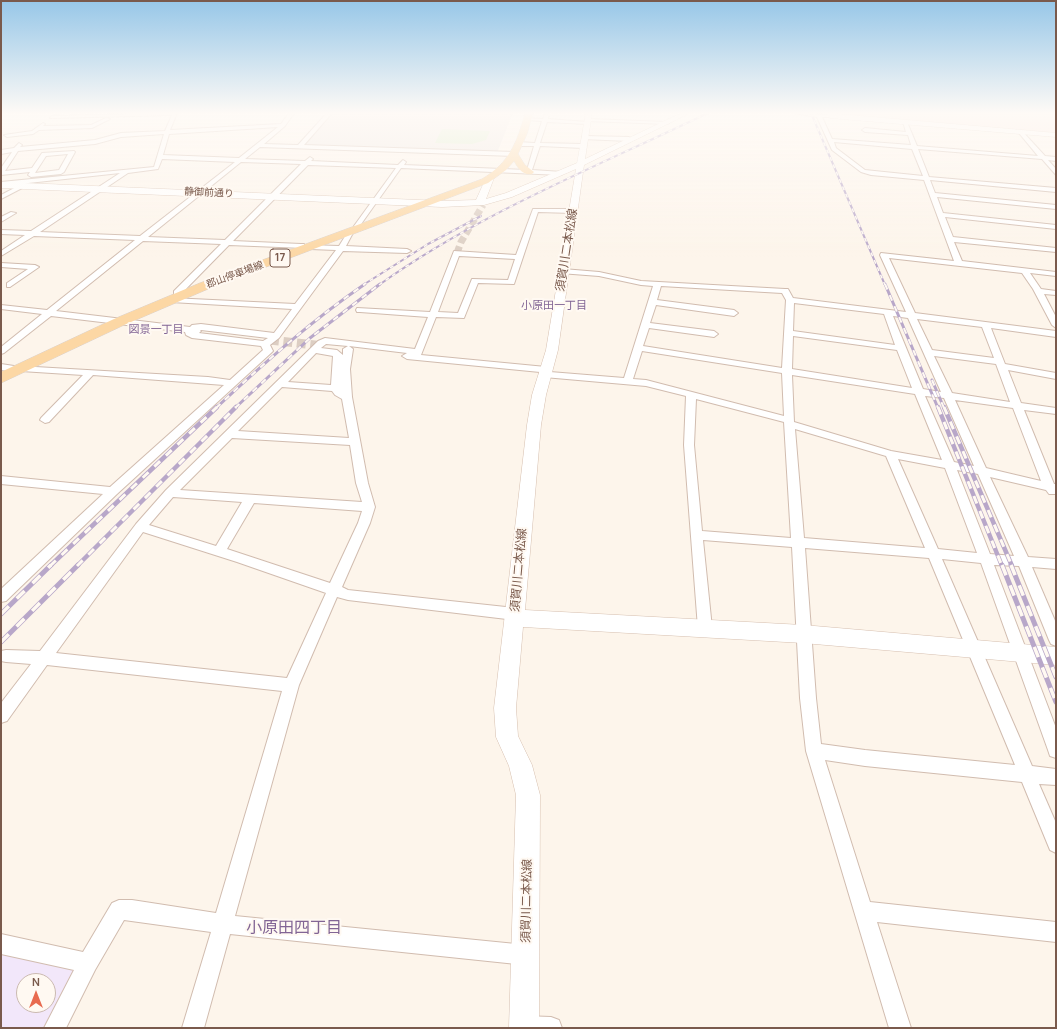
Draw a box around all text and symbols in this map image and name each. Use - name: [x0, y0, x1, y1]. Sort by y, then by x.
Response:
- street label: 静御前通り: [184, 186, 234, 200]
- street label: 須賀川二本松線: [553, 207, 581, 293]
- road number: 17: [270, 249, 290, 267]
- street label: 郡山停車場線: [205, 259, 265, 291]
- district label: 小原田一丁目: [521, 299, 587, 313]
- district label: 図景一丁目: [129, 323, 183, 337]
- street label: 須賀川二本松線: [508, 528, 530, 612]
- street label: 須賀川二本松線: [519, 859, 535, 943]
- district label: 小原田四丁目: [246, 919, 342, 939]
- north arrow: [16, 973, 56, 1013]
- text: N: [32, 974, 40, 989]

